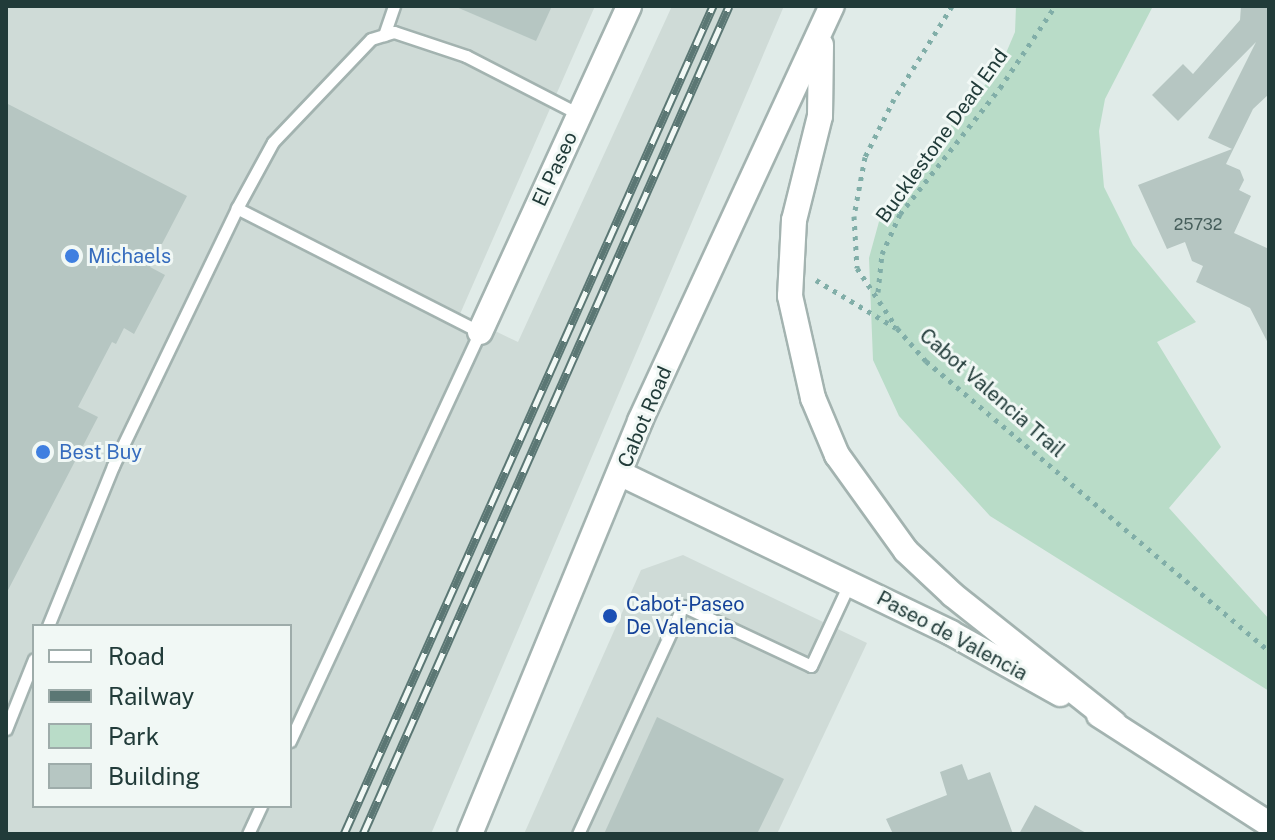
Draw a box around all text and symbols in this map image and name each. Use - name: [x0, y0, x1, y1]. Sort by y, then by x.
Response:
- street label: Bucklestone Dead End: [871, 44, 1013, 228]
- street label: El Paseo: [527, 128, 583, 210]
- house number: 25732: [1174, 215, 1222, 235]
- place label: Michaels: [88, 244, 171, 268]
- marker: Michaels: [63, 247, 81, 265]
- street label: Cabot Valencia Trail: [914, 323, 1070, 463]
- street label: Cabot Road: [613, 363, 677, 471]
- place label: Best Buy: [59, 440, 142, 464]
- marker: Best Buy: [34, 443, 52, 461]
- street label: Paseo de Valencia: [872, 586, 1032, 686]
- place label: Cabot-Paseo De Valencia: [626, 592, 745, 639]
- marker: Cabot-Paseo De Valencia: [601, 607, 619, 625]
- legend: [32, 624, 292, 808]
- text: Road: [108, 642, 165, 670]
- text: Railway: [108, 682, 194, 710]
- text: Park: [108, 722, 159, 750]
- text: Building: [108, 762, 200, 790]

